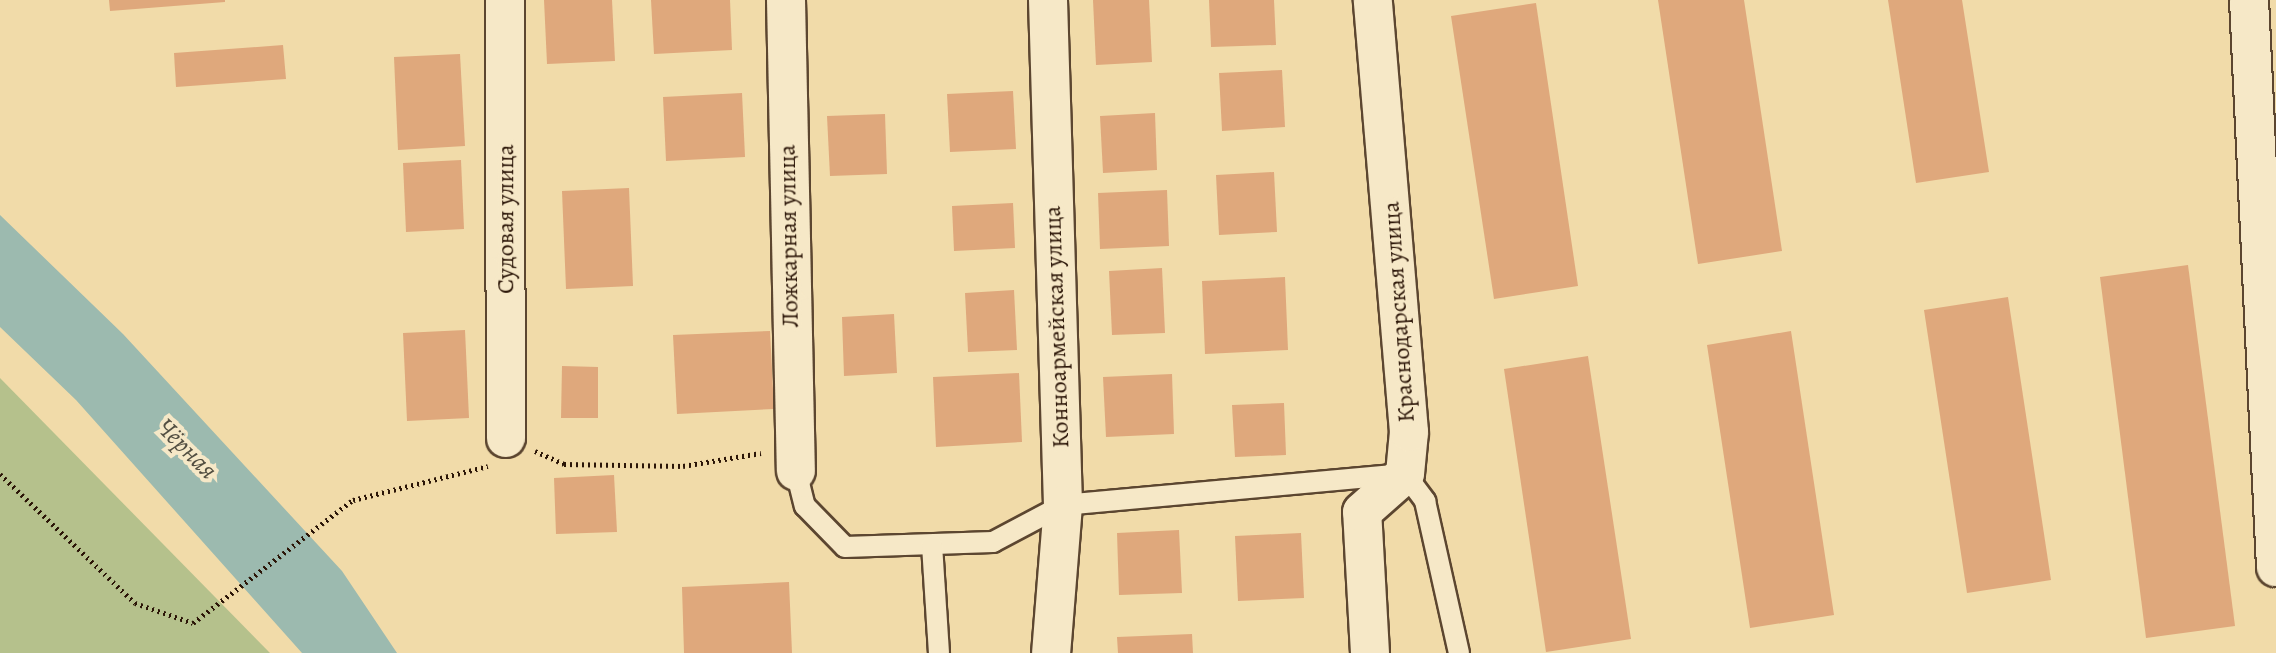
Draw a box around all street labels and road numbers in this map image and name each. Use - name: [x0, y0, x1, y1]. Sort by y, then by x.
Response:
- street label: Судовая улица: [492, 144, 520, 294]
- street label: Ложкарная улица: [773, 144, 805, 328]
- street label: Краснодарская улица: [1377, 200, 1421, 424]
- street label: Конноармейская улица: [1038, 205, 1076, 449]

